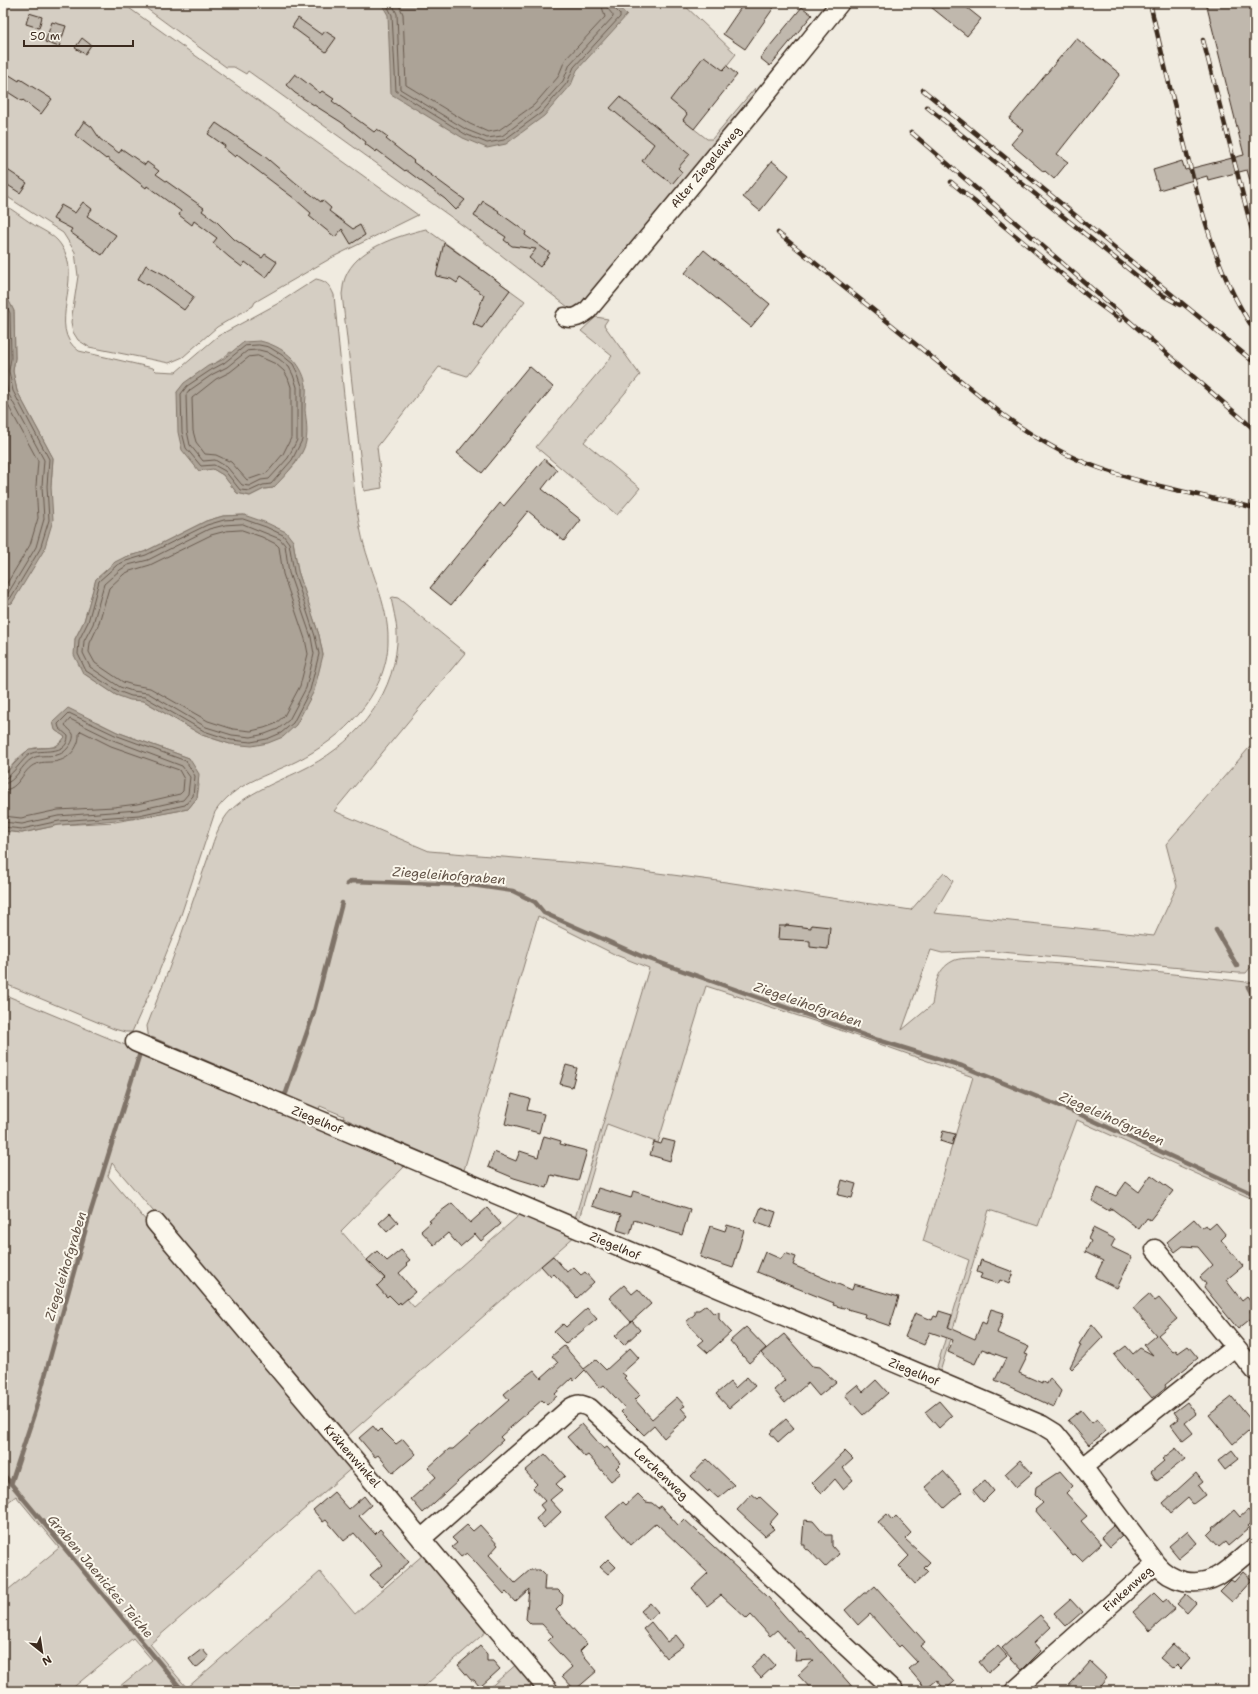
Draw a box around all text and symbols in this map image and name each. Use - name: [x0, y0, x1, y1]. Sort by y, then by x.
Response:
- scale bar: [24, 22, 133, 48]
- text: 50 m: [30, 28, 60, 44]
- street label: Alter Ziegeleiweg: [667, 123, 745, 211]
- water label: Ziegeleihofgraben: [392, 863, 506, 888]
- water label: Ziegeleihofgraben: [751, 978, 864, 1031]
- water label: Ziegeleihofgraben: [1056, 1088, 1167, 1149]
- street label: Ziegelhof: [289, 1102, 345, 1138]
- water label: Ziegeleihofgraben: [41, 1209, 90, 1323]
- street label: Ziegelhof: [587, 1228, 643, 1264]
- street label: Ziegelhof: [886, 1354, 942, 1390]
- street label: Krähenwinkel: [320, 1421, 384, 1491]
- street label: Lerchenweg: [630, 1445, 692, 1503]
- water label: Graben Jaenickes Teiche: [44, 1511, 157, 1642]
- street label: Finkenweg: [1100, 1562, 1156, 1616]
- north arrow: [22, 1632, 62, 1672]
- text: N: [39, 1652, 54, 1669]

